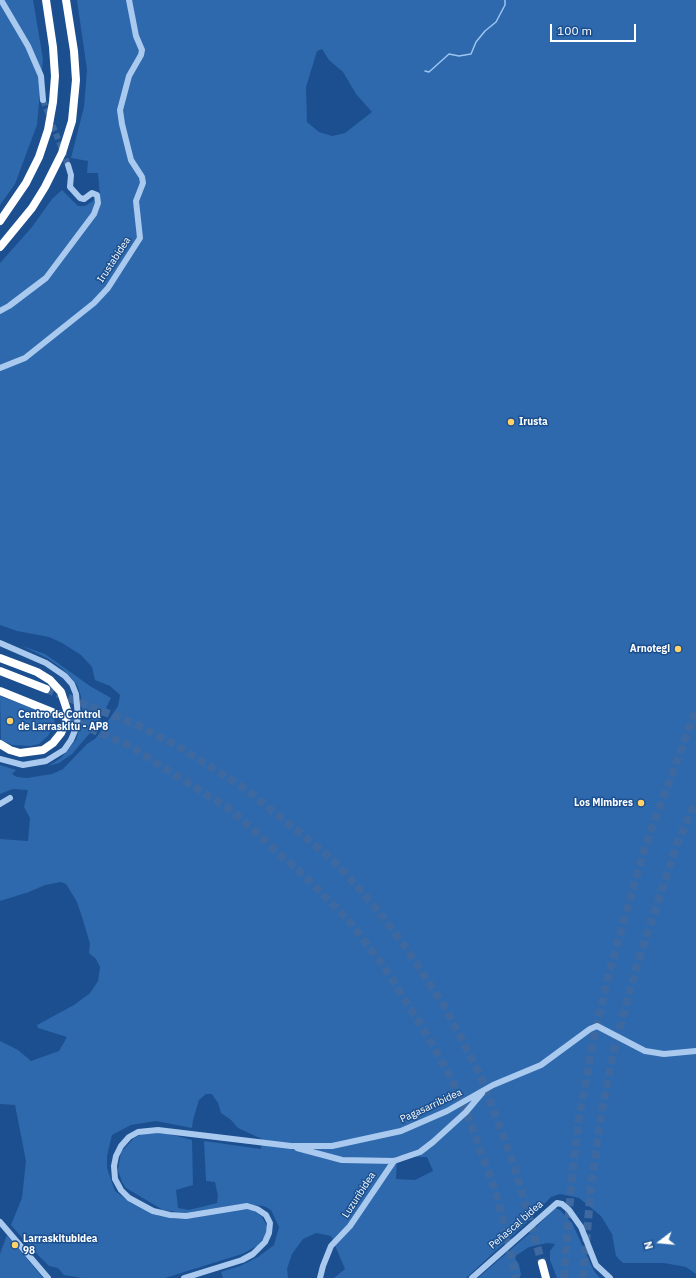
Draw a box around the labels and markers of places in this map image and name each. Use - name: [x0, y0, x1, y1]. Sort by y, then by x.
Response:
- place label: Irusta: [519, 416, 548, 428]
- marker: Irusta: [506, 417, 516, 427]
- place label: Arnotegi: [630, 643, 670, 655]
- marker: Arnotegi: [673, 644, 683, 654]
- place label: Centro de Control de Larraskitu - AP8: [18, 709, 108, 732]
- marker: Centro de Control de Larraskitu - AP8: [5, 716, 15, 726]
- place label: Los Mimbres: [574, 797, 633, 809]
- marker: Los Mimbres: [636, 798, 646, 808]
- place label: Larraskitubidea 98: [23, 1233, 97, 1256]
- marker: Larraskitubidea 98: [10, 1240, 20, 1250]

